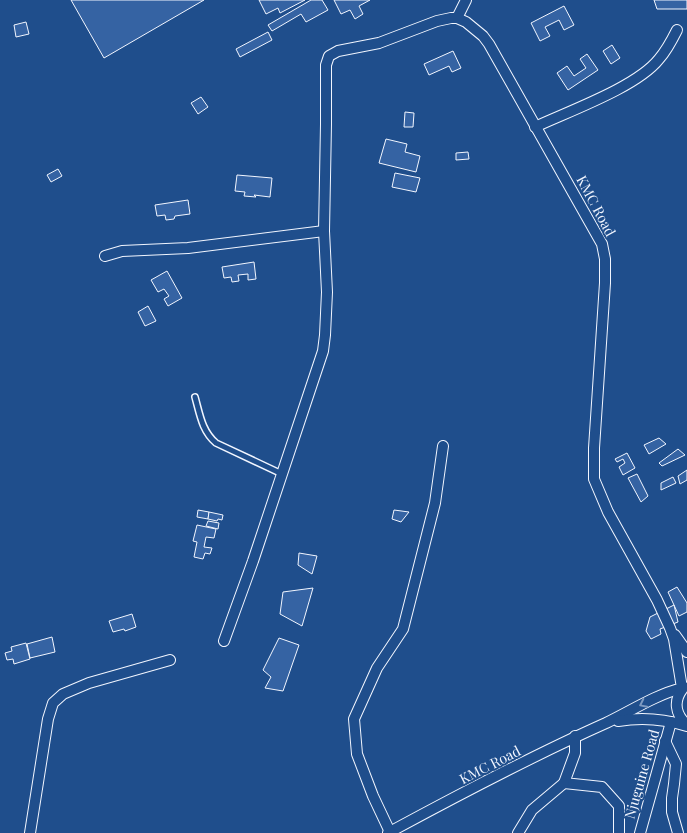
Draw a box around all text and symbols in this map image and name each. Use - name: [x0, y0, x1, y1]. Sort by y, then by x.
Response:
- street label: KMC Road: [573, 172, 620, 239]
- one-way arrow: [639, 698, 648, 709]
- street label: Njuguine Road: [620, 727, 663, 821]
- street label: KMC Road: [456, 741, 524, 788]

